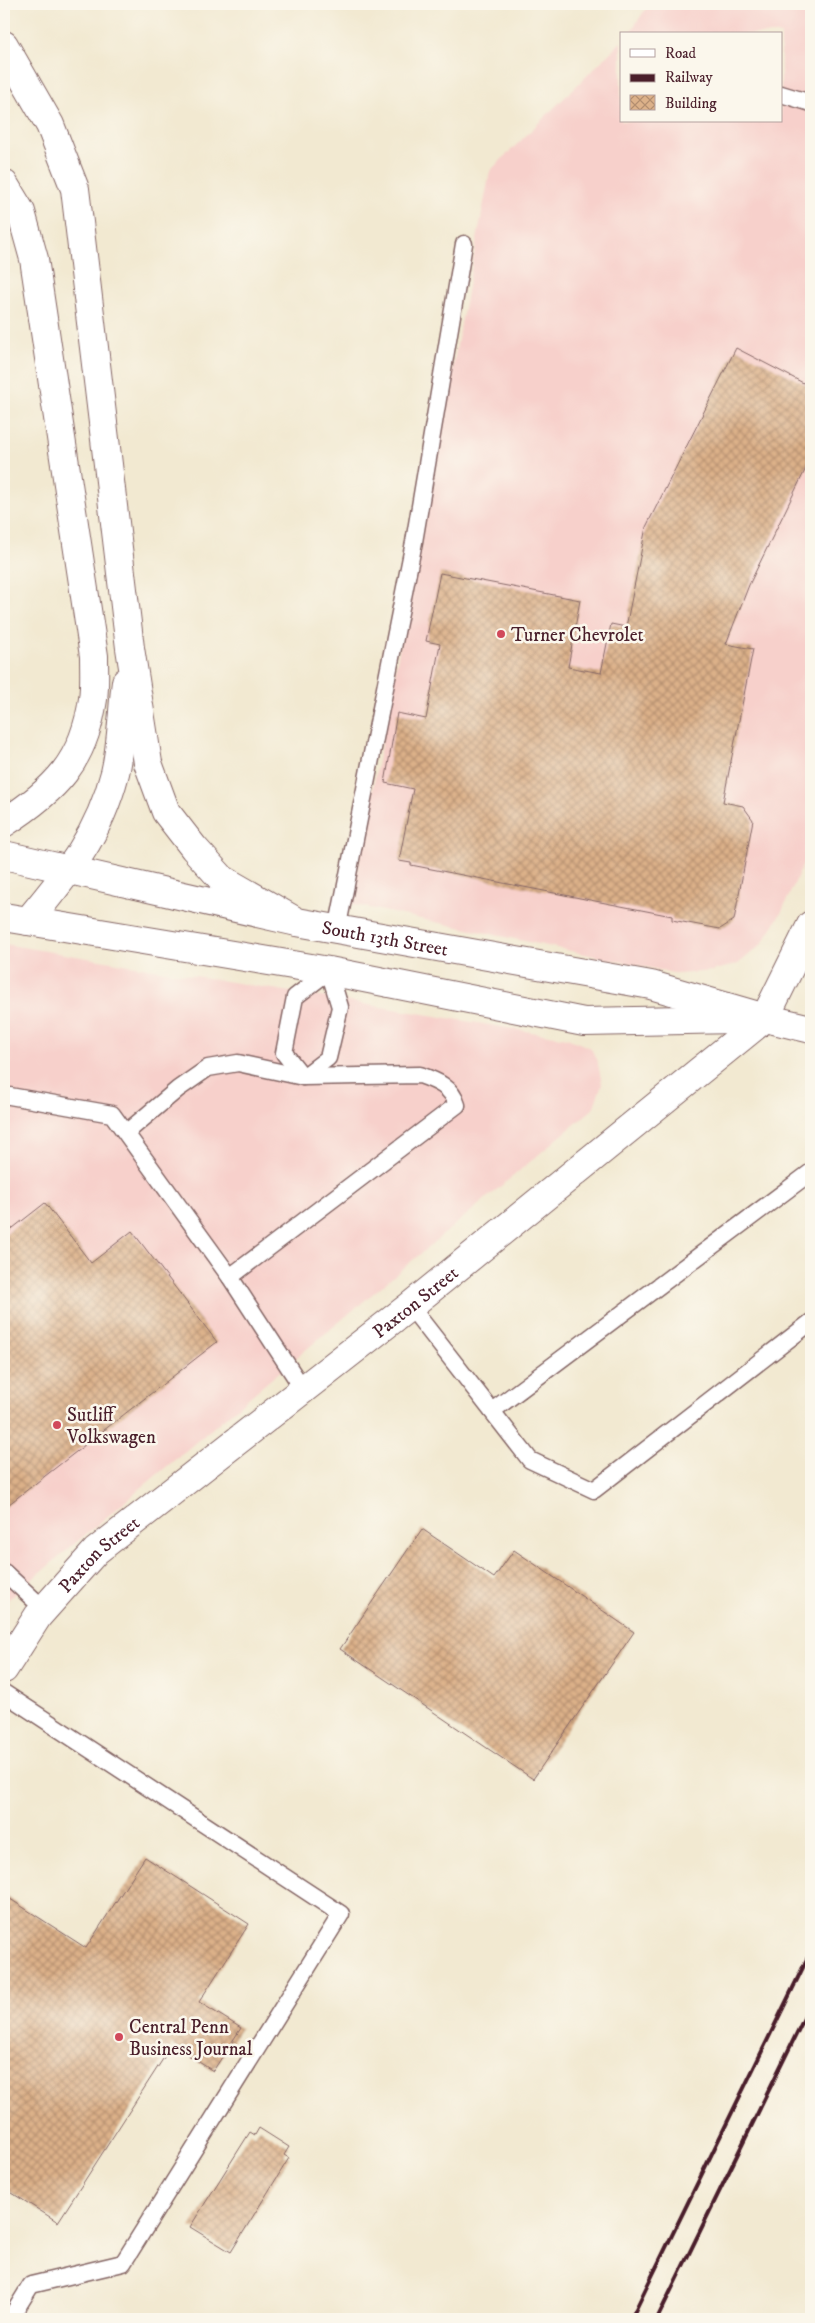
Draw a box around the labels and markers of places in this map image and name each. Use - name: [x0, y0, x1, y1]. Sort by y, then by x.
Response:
- place label: Turner Chevrolet: [511, 624, 644, 647]
- marker: Turner Chevrolet: [495, 628, 507, 640]
- place label: Sutliff Volkswagen: [66, 1404, 156, 1449]
- marker: Sutliff Volkswagen: [51, 1419, 63, 1431]
- place label: Central Penn Business Journal: [129, 2016, 253, 2061]
- marker: Central Penn Business Journal: [113, 2031, 125, 2043]

